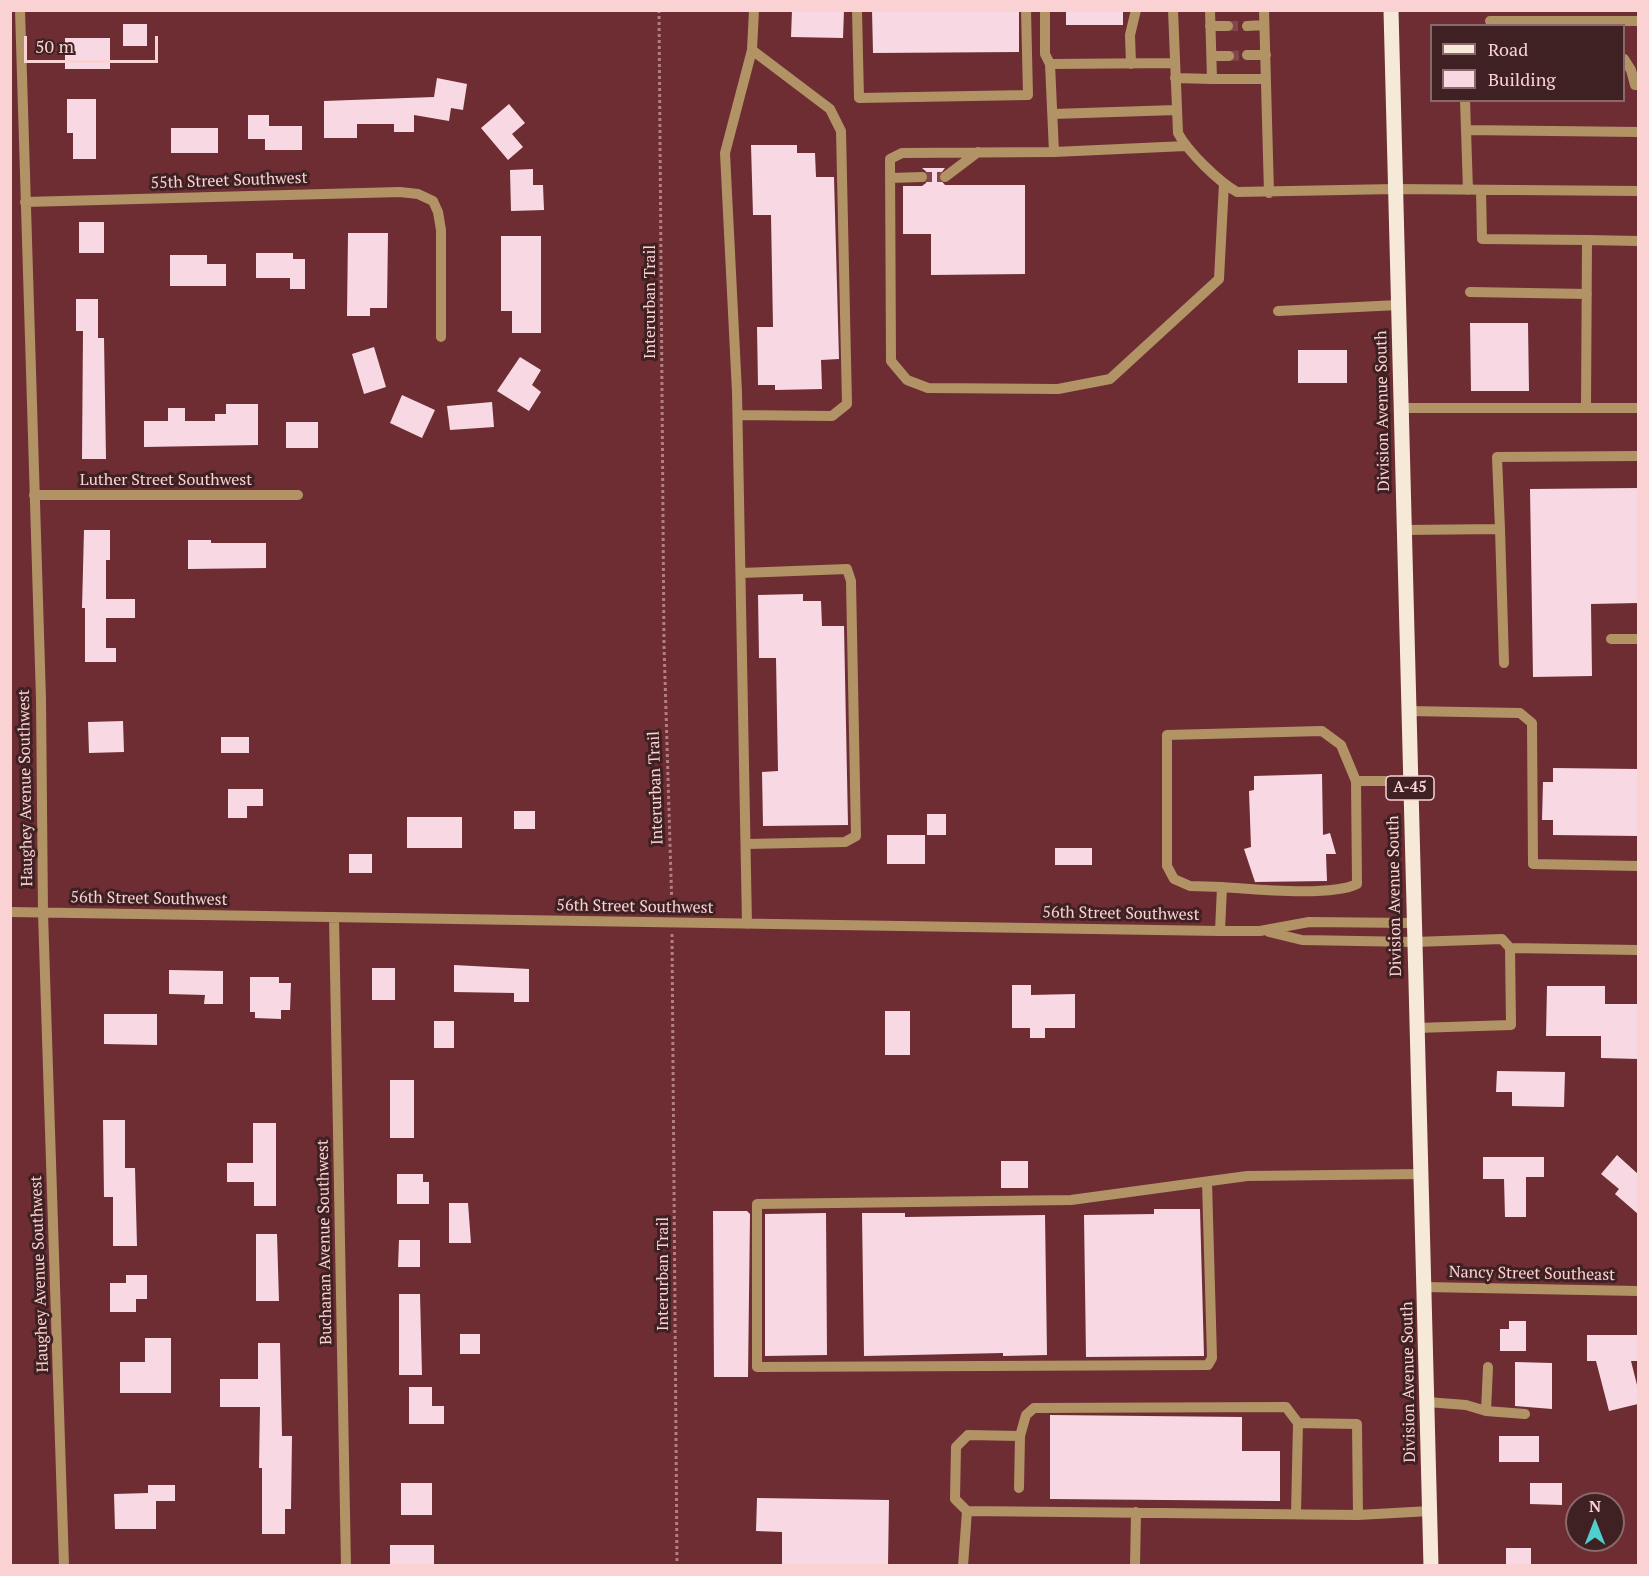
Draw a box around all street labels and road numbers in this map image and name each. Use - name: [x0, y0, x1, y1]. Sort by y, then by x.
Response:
- street label: 55th Street Southwest: [150, 169, 308, 193]
- street label: Interurban Trail: [640, 245, 660, 359]
- street label: Division Avenue South: [1372, 330, 1394, 492]
- street label: Luther Street Southwest: [80, 470, 252, 490]
- street label: Haughey Avenue Southwest: [15, 689, 37, 887]
- street label: Interurban Trail: [644, 731, 668, 845]
- road number: A-45: [1386, 776, 1434, 800]
- street label: Division Avenue South: [1384, 815, 1406, 977]
- street label: 56th Street Southwest: [70, 888, 228, 910]
- street label: 56th Street Southwest: [556, 896, 714, 918]
- street label: 56th Street Southwest: [1042, 903, 1200, 925]
- street label: Buchanan Avenue Southwest: [314, 1139, 336, 1345]
- street label: Haughey Avenue Southwest: [27, 1175, 53, 1373]
- street label: Interurban Trail: [653, 1217, 673, 1331]
- street label: Nancy Street Southeast: [1449, 1263, 1615, 1285]
- street label: Division Avenue South: [1398, 1301, 1420, 1463]

